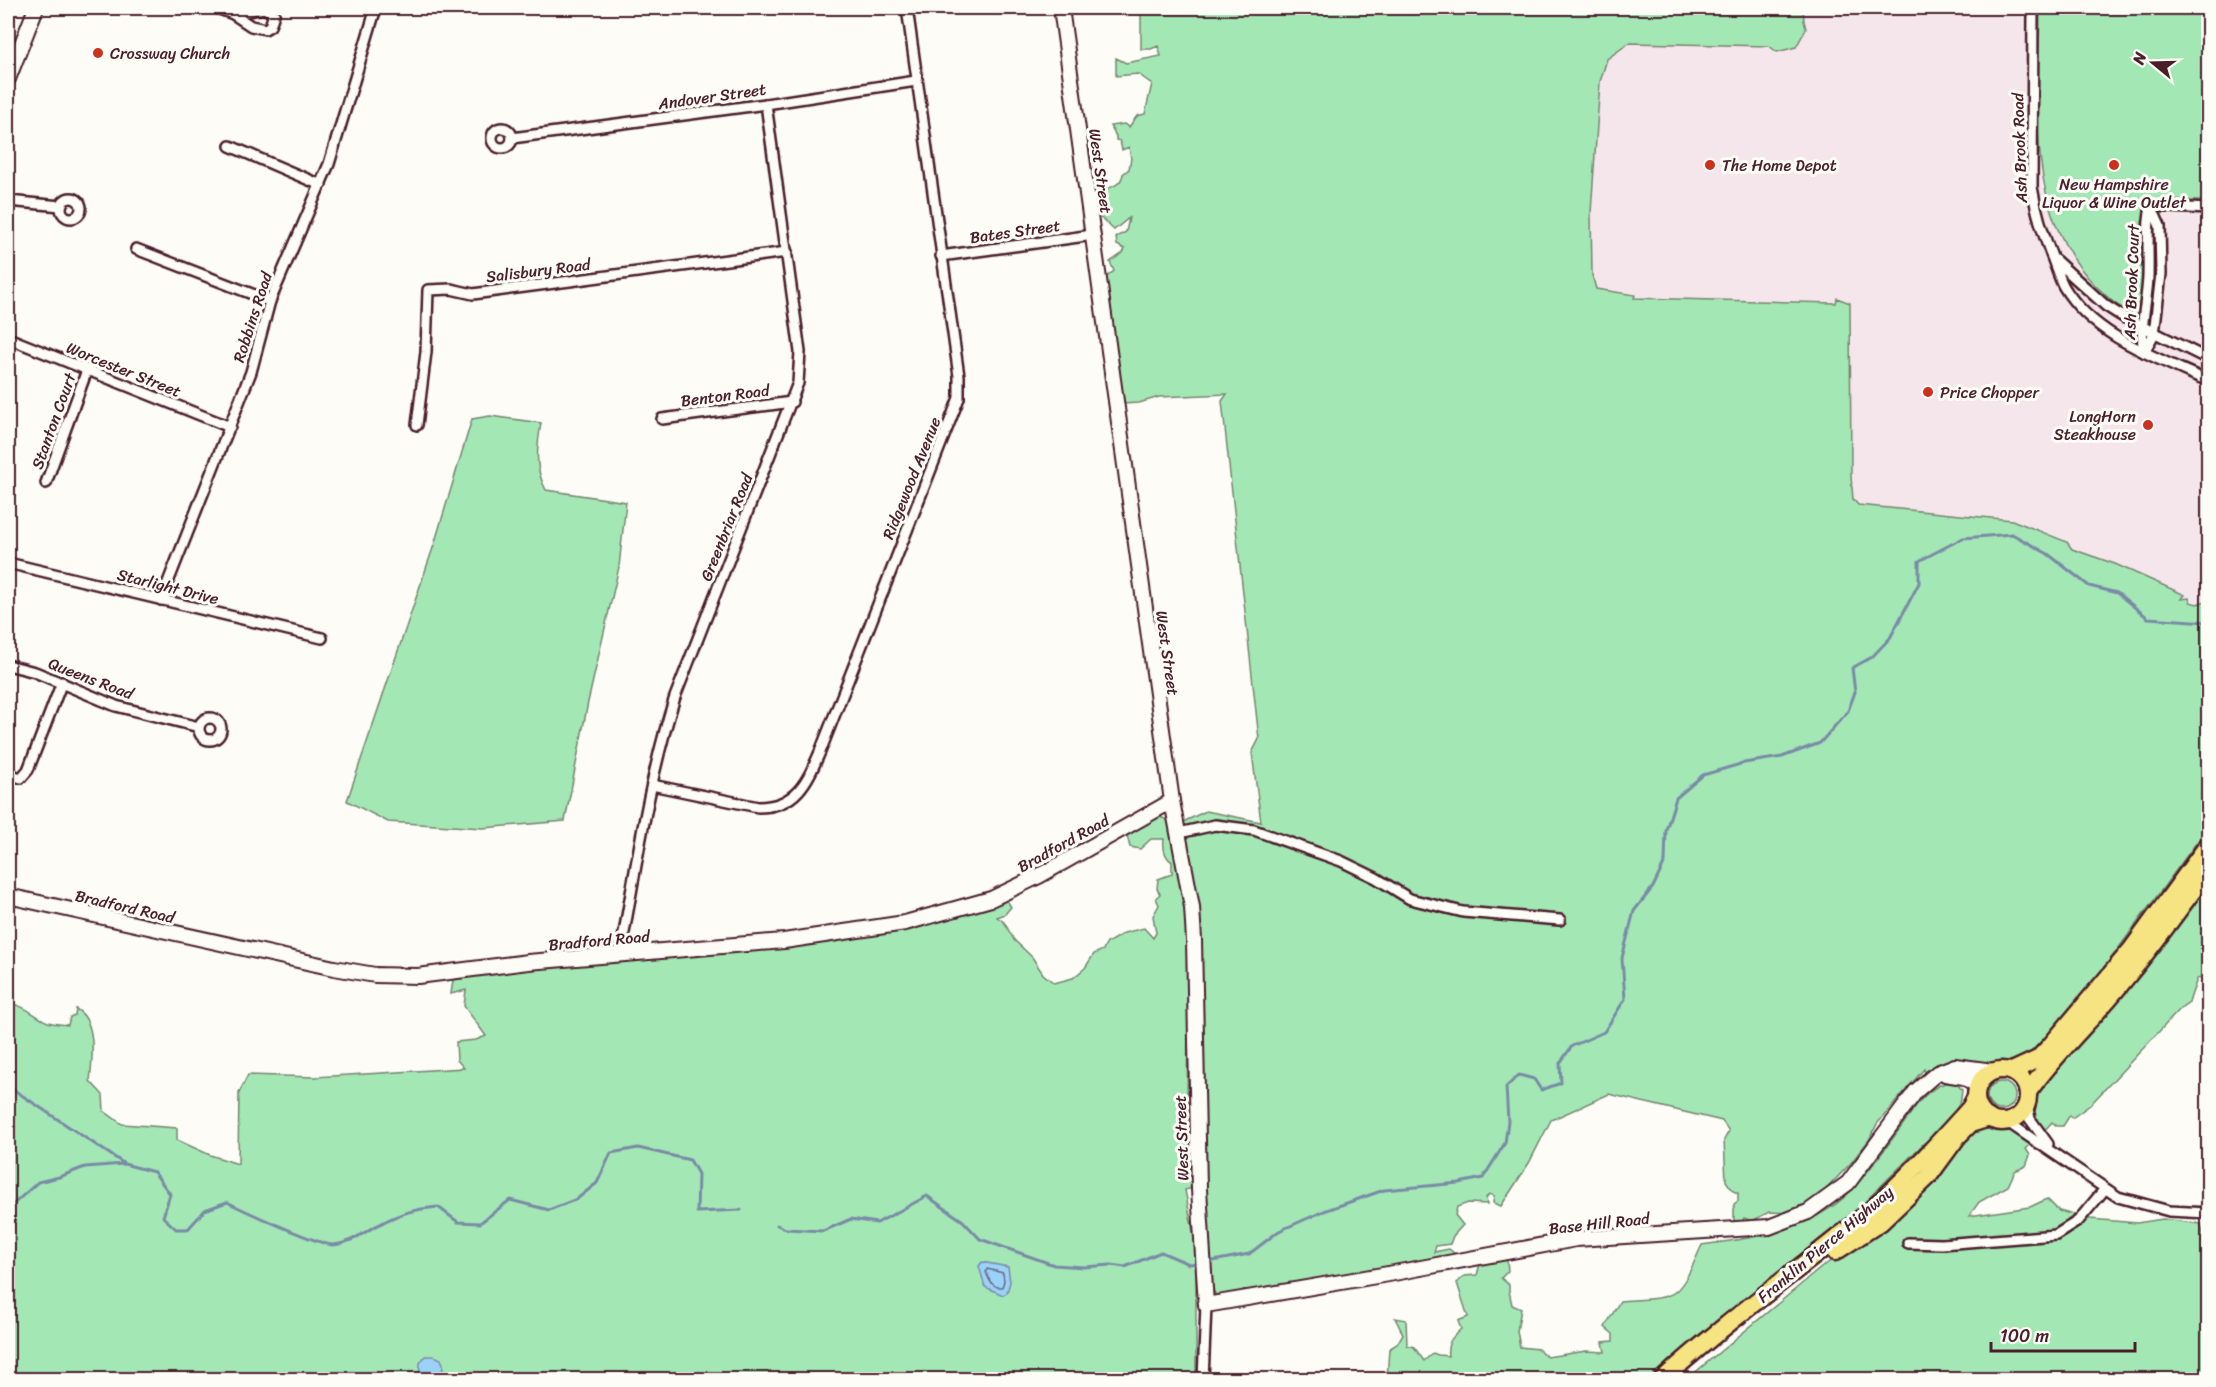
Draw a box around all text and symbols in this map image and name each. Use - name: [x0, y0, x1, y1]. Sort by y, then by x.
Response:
- north arrow: [2123, 33, 2183, 93]
- place label: Crossway Church: [110, 39, 230, 68]
- marker: Crossway Church: [91, 46, 105, 60]
- text: N: [2123, 47, 2155, 69]
- street label: Andover Street: [655, 75, 768, 119]
- street label: Ash Brook Road: [2003, 91, 2036, 204]
- street label: West Street: [1080, 127, 1121, 215]
- place label: The Home Depot: [1722, 151, 1837, 180]
- marker: The Home Depot: [1703, 158, 1717, 172]
- marker: New Hampshire Liquor & Wine Outlet: [2107, 158, 2121, 172]
- place label: New Hampshire Liquor & Wine Outlet: [2042, 170, 2187, 217]
- street label: Bates Street: [968, 211, 1062, 252]
- street label: Ash Brook Court: [2115, 223, 2148, 341]
- street label: Salisbury Road: [484, 250, 593, 291]
- street label: Robbins Road: [224, 267, 281, 366]
- street label: Worcester Street: [62, 333, 186, 406]
- street label: Stanton Court: [23, 368, 84, 473]
- street label: Benton Road: [679, 375, 773, 415]
- place label: Price Chopper: [1940, 378, 2040, 407]
- marker: Price Chopper: [1921, 385, 1935, 399]
- place label: LongHorn Steakhouse: [2054, 402, 2136, 449]
- street label: Ridgewood Avenue: [874, 412, 949, 544]
- marker: LongHorn Steakhouse: [2141, 418, 2155, 432]
- street label: Greenbriar Road: [692, 467, 762, 586]
- street label: Starlight Drive: [114, 560, 222, 613]
- street label: West Street: [1147, 609, 1188, 697]
- street label: Queens Road: [44, 649, 139, 709]
- street label: Bradford Road: [1012, 805, 1116, 881]
- street label: Bradford Road: [72, 881, 179, 932]
- street label: Bradford Road: [547, 921, 652, 959]
- street label: West Street: [1166, 1095, 1197, 1181]
- street label: Franklin Pierce Highway: [1750, 1178, 1901, 1310]
- street label: Base Hill Road: [1547, 1204, 1652, 1243]
- scale bar: [1991, 1315, 2135, 1353]
- text: 100 m: [2000, 1320, 2049, 1352]

